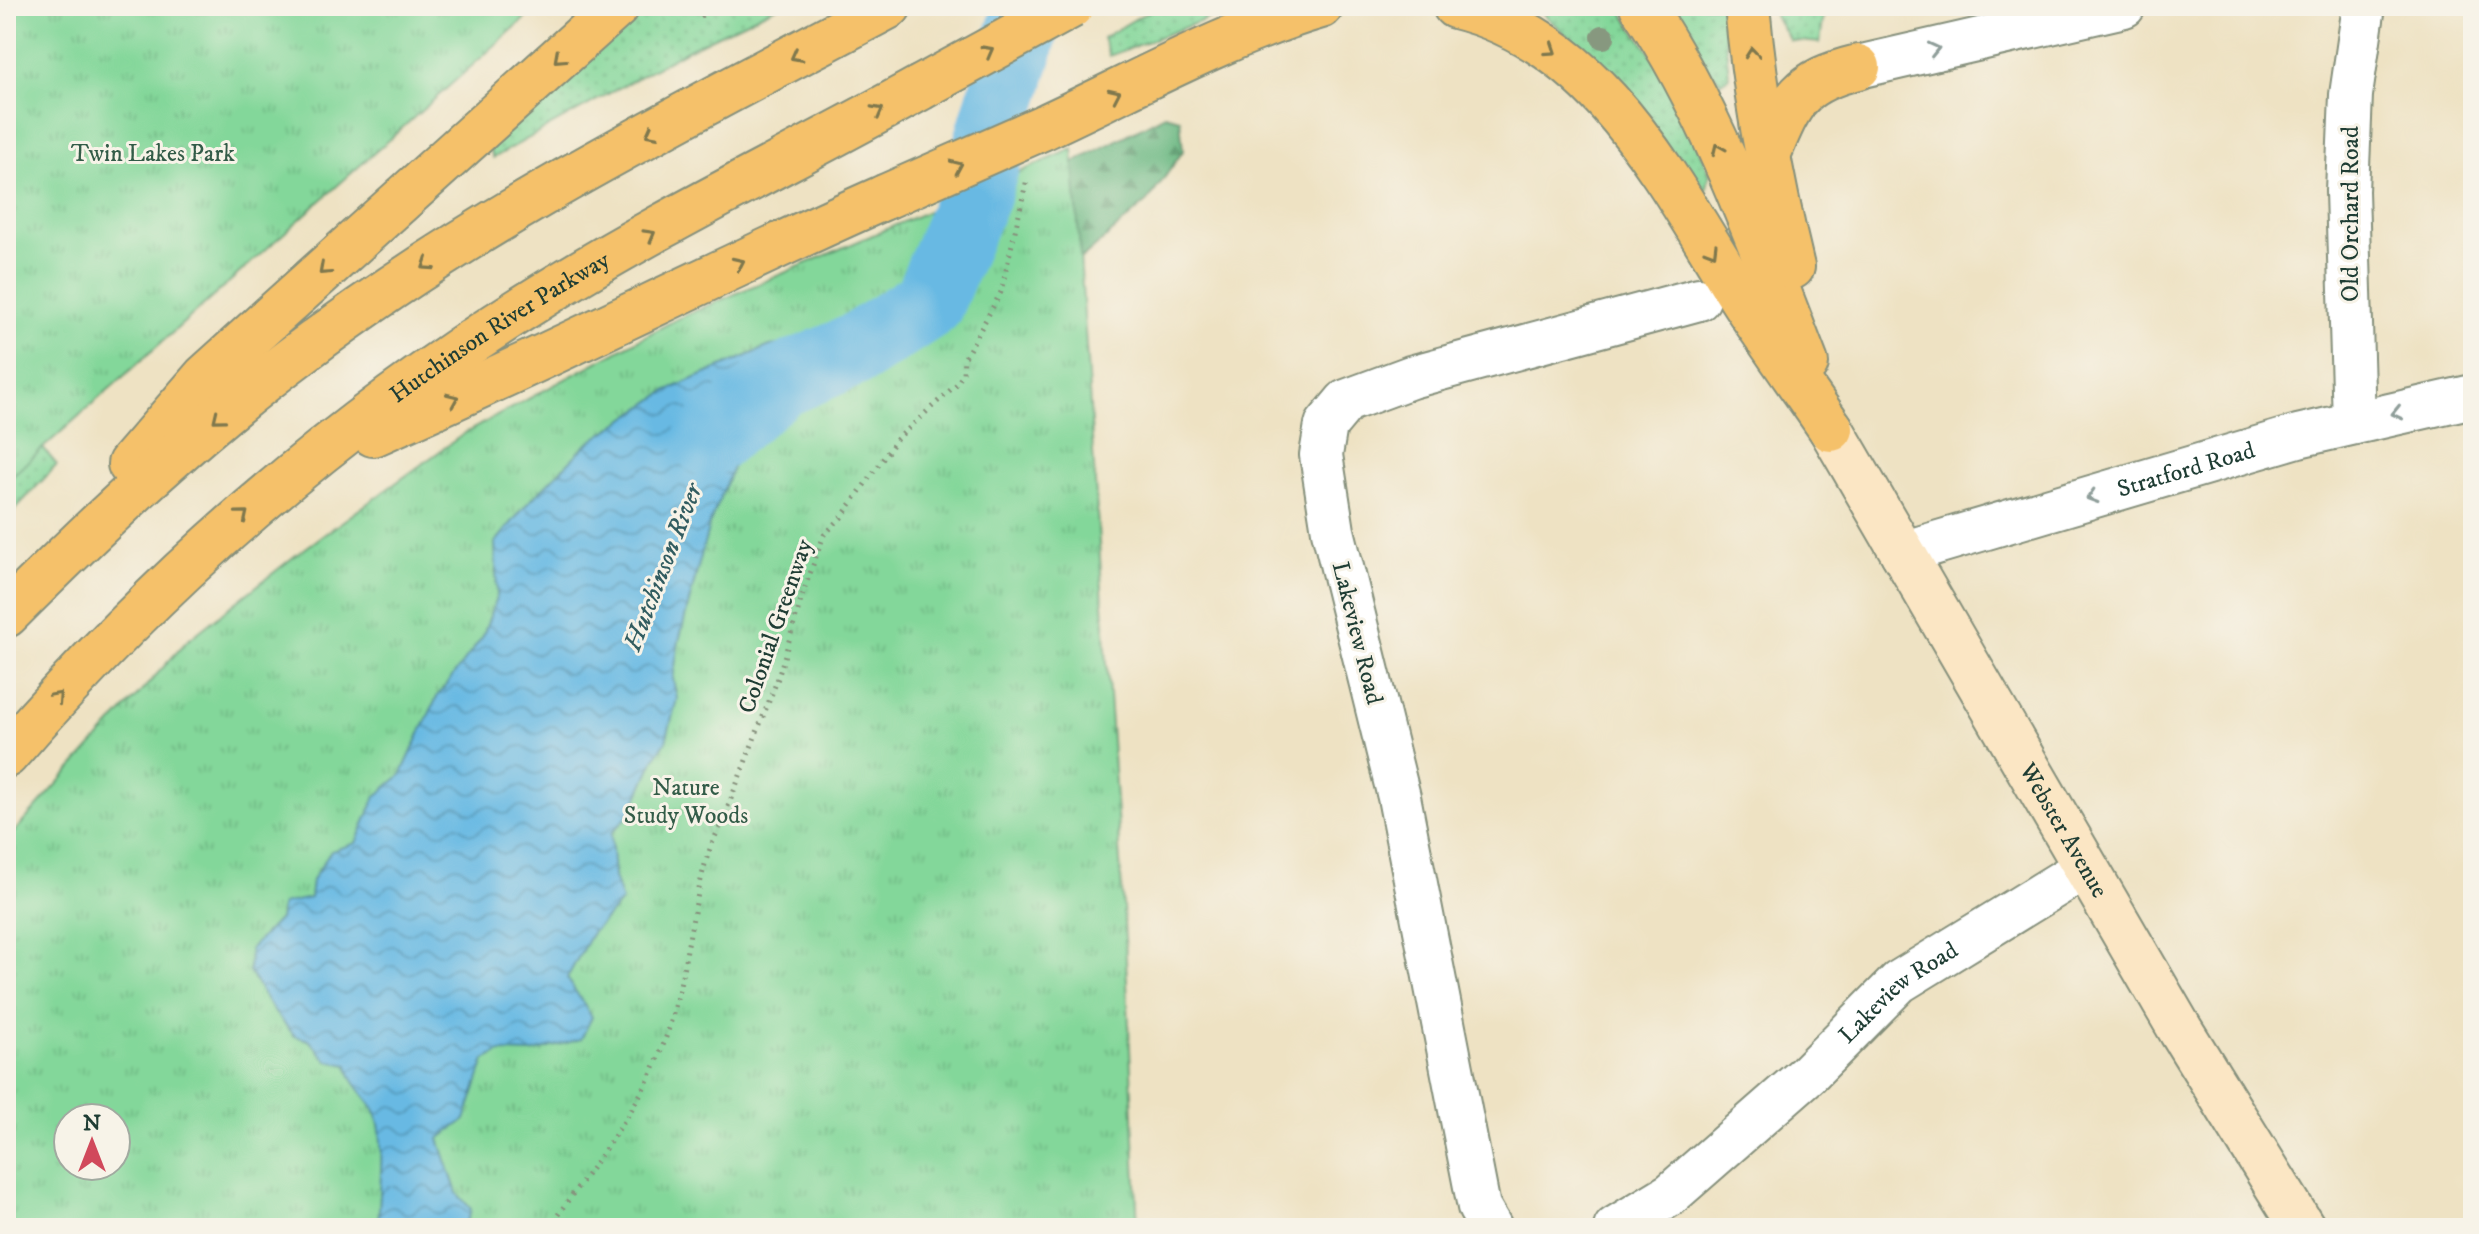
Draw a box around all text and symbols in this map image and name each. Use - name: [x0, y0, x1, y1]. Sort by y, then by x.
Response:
- one-way arrow: [1542, 40, 1557, 55]
- one-way arrow: [1926, 42, 1940, 59]
- one-way arrow: [980, 45, 995, 60]
- one-way arrow: [789, 46, 804, 61]
- one-way arrow: [1743, 46, 1760, 59]
- one-way arrow: [554, 49, 569, 63]
- one-way arrow: [1106, 88, 1121, 104]
- one-way arrow: [869, 105, 884, 121]
- one-way arrow: [645, 123, 660, 139]
- street label: Old Orchard Road: [2336, 126, 2366, 302]
- park label: Twin Lakes Park: [71, 139, 235, 169]
- one-way arrow: [1711, 143, 1727, 157]
- one-way arrow: [949, 160, 963, 176]
- one-way arrow: [641, 229, 655, 245]
- one-way arrow: [1703, 242, 1718, 257]
- street label: Hutchinson River Parkway: [384, 245, 616, 410]
- one-way arrow: [422, 255, 436, 270]
- one-way arrow: [731, 257, 745, 273]
- one-way arrow: [319, 260, 334, 274]
- one-way arrow: [445, 392, 460, 408]
- one-way arrow: [2391, 404, 2404, 421]
- one-way arrow: [212, 409, 227, 423]
- street label: Stratford Road: [2114, 436, 2258, 505]
- water label: Hutchinson River: [616, 478, 711, 657]
- one-way arrow: [2086, 488, 2100, 504]
- one-way arrow: [234, 511, 249, 525]
- street label: Colonial Greenway: [732, 535, 820, 717]
- street label: Lakeview Road: [1325, 559, 1389, 708]
- one-way arrow: [48, 691, 62, 706]
- street label: Webster Avenue: [2012, 757, 2114, 903]
- park label: Nature Study Woods: [624, 773, 748, 831]
- street label: Lakeview Road: [1833, 936, 1964, 1050]
- north arrow: [52, 1102, 132, 1182]
- text: N: [83, 1110, 101, 1137]

